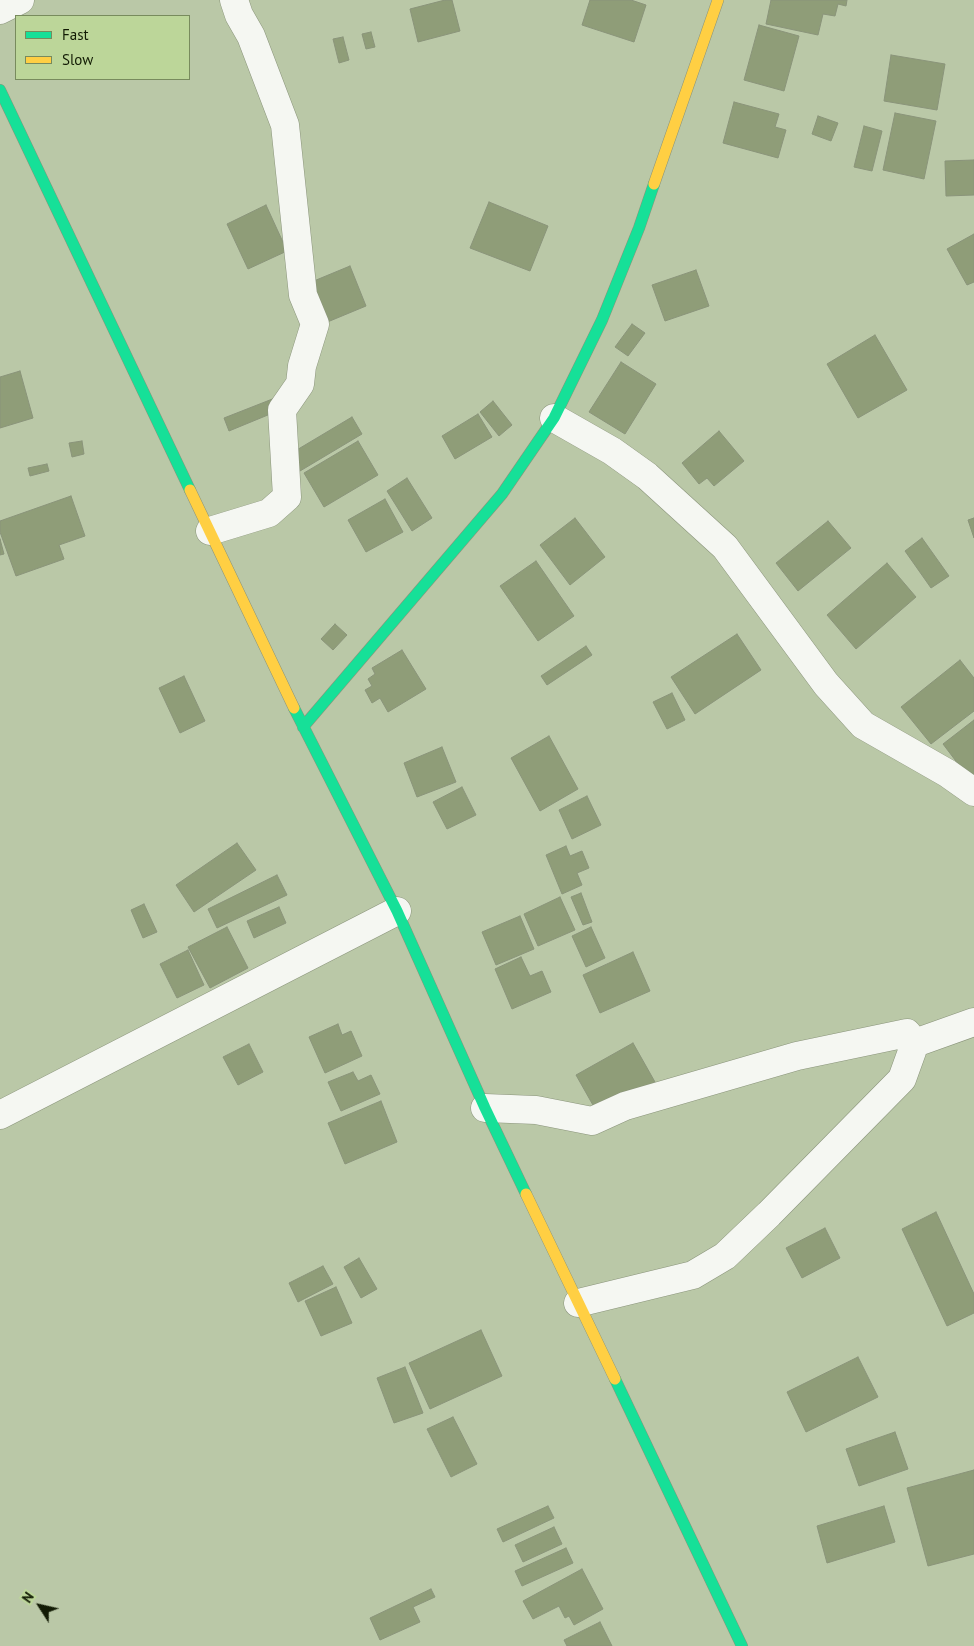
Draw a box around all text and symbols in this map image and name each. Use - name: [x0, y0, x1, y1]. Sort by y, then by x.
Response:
- legend: [15, 15, 190, 80]
- text: Fast: [62, 25, 89, 44]
- text: Slow: [62, 50, 93, 69]
- north arrow: [15, 1581, 65, 1631]
- text: N: [18, 1588, 38, 1606]

